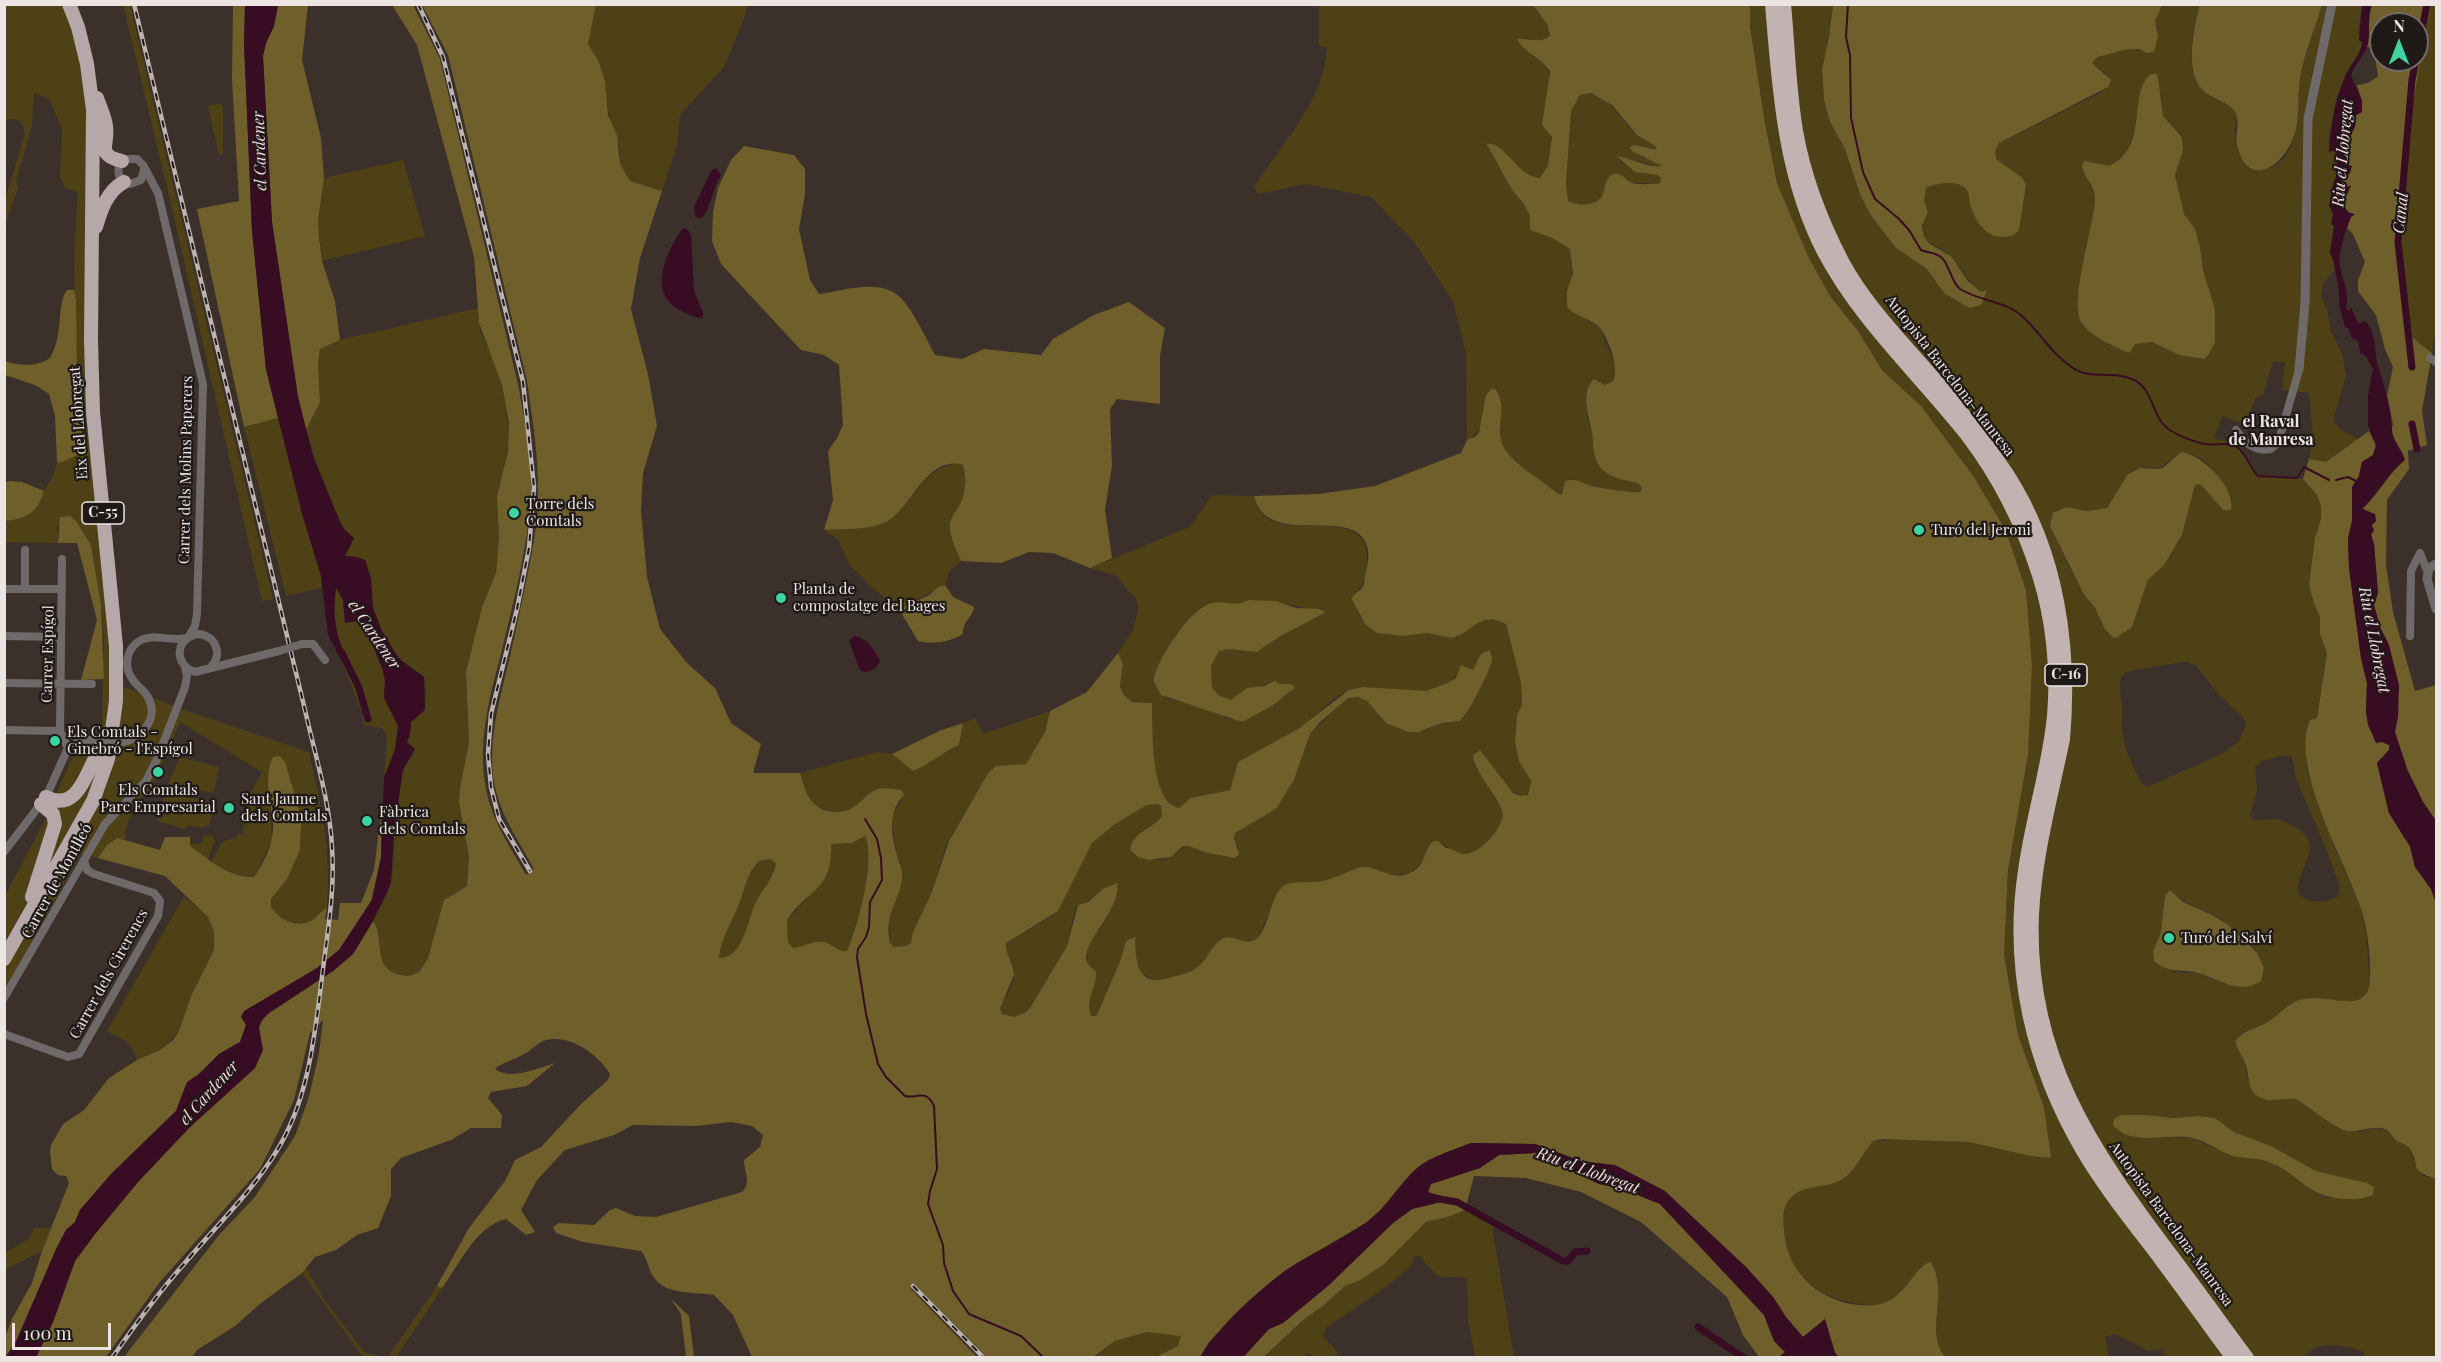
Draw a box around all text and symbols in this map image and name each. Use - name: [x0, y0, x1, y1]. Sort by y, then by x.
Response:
- north arrow: [2369, 12, 2429, 72]
- text: N: [2393, 15, 2405, 36]
- water label: Riu el Llobregat: [2329, 98, 2357, 208]
- water label: el Cardener: [249, 111, 271, 191]
- water label: Canal: [2389, 192, 2413, 234]
- street label: Autopista Barcelona-Manresa: [1882, 292, 2018, 460]
- street label: Eix del Llobregat: [66, 366, 92, 480]
- street label: Carrer dels Molins Paperers: [175, 376, 197, 564]
- district label: el Raval de Manresa: [2228, 412, 2314, 450]
- place label: Torre dels Comtals: [526, 495, 595, 530]
- road number: C-55: [82, 502, 124, 524]
- marker: Torre dels Comtals: [507, 506, 521, 520]
- place label: Turó del Jeroni: [1931, 521, 2031, 539]
- marker: Turó del Jeroni: [1912, 523, 1926, 537]
- place label: Planta de compostatge del Bages: [793, 580, 946, 615]
- water label: Riu el Llobregat: [2354, 585, 2394, 695]
- marker: Planta de compostatge del Bages: [774, 591, 788, 605]
- water label: el Cardener: [344, 597, 404, 673]
- street label: Carrer Espígol: [38, 605, 58, 703]
- road number: C-16: [2045, 664, 2087, 686]
- place label: Els Comtals - Ginebró - l'Espígol: [67, 723, 193, 758]
- marker: Els Comtals - Ginebró - l'Espígol: [48, 734, 62, 748]
- marker: Els Comtals Parc Empresarial: [151, 765, 165, 779]
- place label: Els Comtals Parc Empresarial: [100, 781, 216, 816]
- place label: Sant Jaume dels Comtals: [241, 790, 328, 825]
- marker: Sant Jaume dels Comtals: [222, 801, 236, 815]
- place label: Fàbrica dels Comtals: [379, 803, 466, 838]
- marker: Fàbrica dels Comtals: [360, 814, 374, 828]
- street label: Carrer de Montlleó: [18, 820, 96, 942]
- street label: Carrer dels Cirerencs: [66, 906, 152, 1042]
- place label: Turó del Salví: [2181, 929, 2272, 947]
- marker: Turó del Salví: [2162, 931, 2176, 945]
- water label: el Cardener: [175, 1057, 243, 1129]
- street label: Autopista Barcelona-Manresa: [2105, 1138, 2237, 1310]
- water label: Riu el Llobregat: [1534, 1144, 1642, 1198]
- scale bar: [15, 1311, 114, 1349]
- text: 100 m: [23, 1321, 72, 1345]

